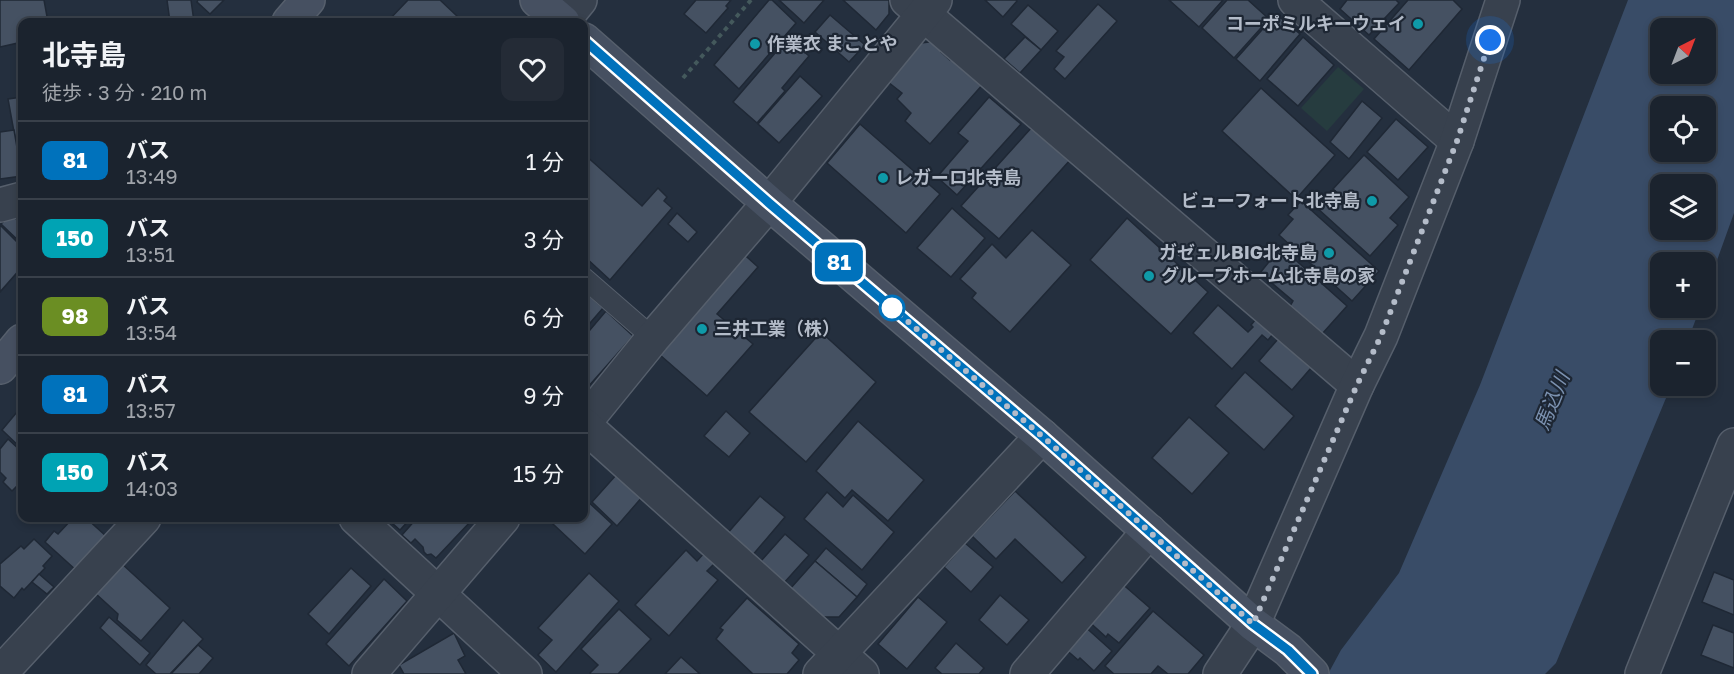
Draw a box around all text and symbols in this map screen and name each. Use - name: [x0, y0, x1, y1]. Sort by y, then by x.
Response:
- place label: コーポミルキーウェイ: [1226, 12, 1406, 34]
- marker: コーポミルキーウェイ: [1411, 17, 1425, 31]
- north arrow: [1650, 18, 1716, 84]
- map controls: [1650, 18, 1716, 396]
- your location: [1475, 25, 1505, 55]
- place label: 作業衣 まことや: [767, 32, 898, 54]
- marker: 作業衣 まことや: [748, 37, 762, 51]
- text: 北寺島: [42, 38, 126, 71]
- button: heart: [501, 38, 564, 101]
- text: 徒歩 · 3 分 · 210 m: [42, 80, 207, 104]
- button: locate: [1650, 96, 1716, 162]
- text: バス: [126, 136, 170, 163]
- text: 81: [63, 147, 87, 173]
- text: 1 分: [526, 148, 564, 175]
- text: 13:49: [126, 164, 178, 188]
- place label: レガーロ北寺島: [895, 166, 1021, 188]
- marker: レガーロ北寺島: [876, 171, 890, 185]
- button: layers: [1650, 174, 1716, 240]
- place label: ビューフォート北寺島: [1181, 189, 1360, 211]
- marker: ビューフォート北寺島: [1365, 194, 1379, 208]
- text: バス: [126, 214, 170, 241]
- text: 150: [56, 225, 94, 251]
- text: 3 分: [524, 226, 564, 253]
- place label: ガゼェルBIG北寺島: [1159, 241, 1317, 263]
- text: 13:51: [126, 242, 175, 266]
- line badge: 81: [812, 242, 866, 282]
- marker: ガゼェルBIG北寺島: [1322, 246, 1336, 260]
- text: 81: [827, 249, 851, 275]
- button: +: [1650, 252, 1716, 318]
- place label: グループホーム北寺島の家: [1161, 264, 1375, 286]
- marker: グループホーム北寺島の家: [1142, 269, 1156, 283]
- text: バス: [126, 292, 170, 319]
- unlabelled marker: [879, 295, 905, 321]
- text: 98: [62, 303, 88, 329]
- text: 6 分: [523, 304, 564, 331]
- place label: 三井工業（株）: [714, 317, 840, 339]
- text: 13:54: [126, 320, 177, 344]
- marker: 三井工業（株）: [695, 322, 709, 336]
- button: −: [1650, 330, 1716, 396]
- water label: 馬込川: [1529, 366, 1574, 433]
- text: バス: [126, 370, 170, 397]
- text: 81: [63, 381, 87, 407]
- text: 9 分: [523, 382, 564, 409]
- text: 13:57: [126, 398, 176, 422]
- text: バス: [126, 448, 170, 475]
- text: 150: [56, 459, 94, 485]
- text: 15 分: [513, 460, 564, 487]
- text: 14:03: [126, 476, 178, 500]

